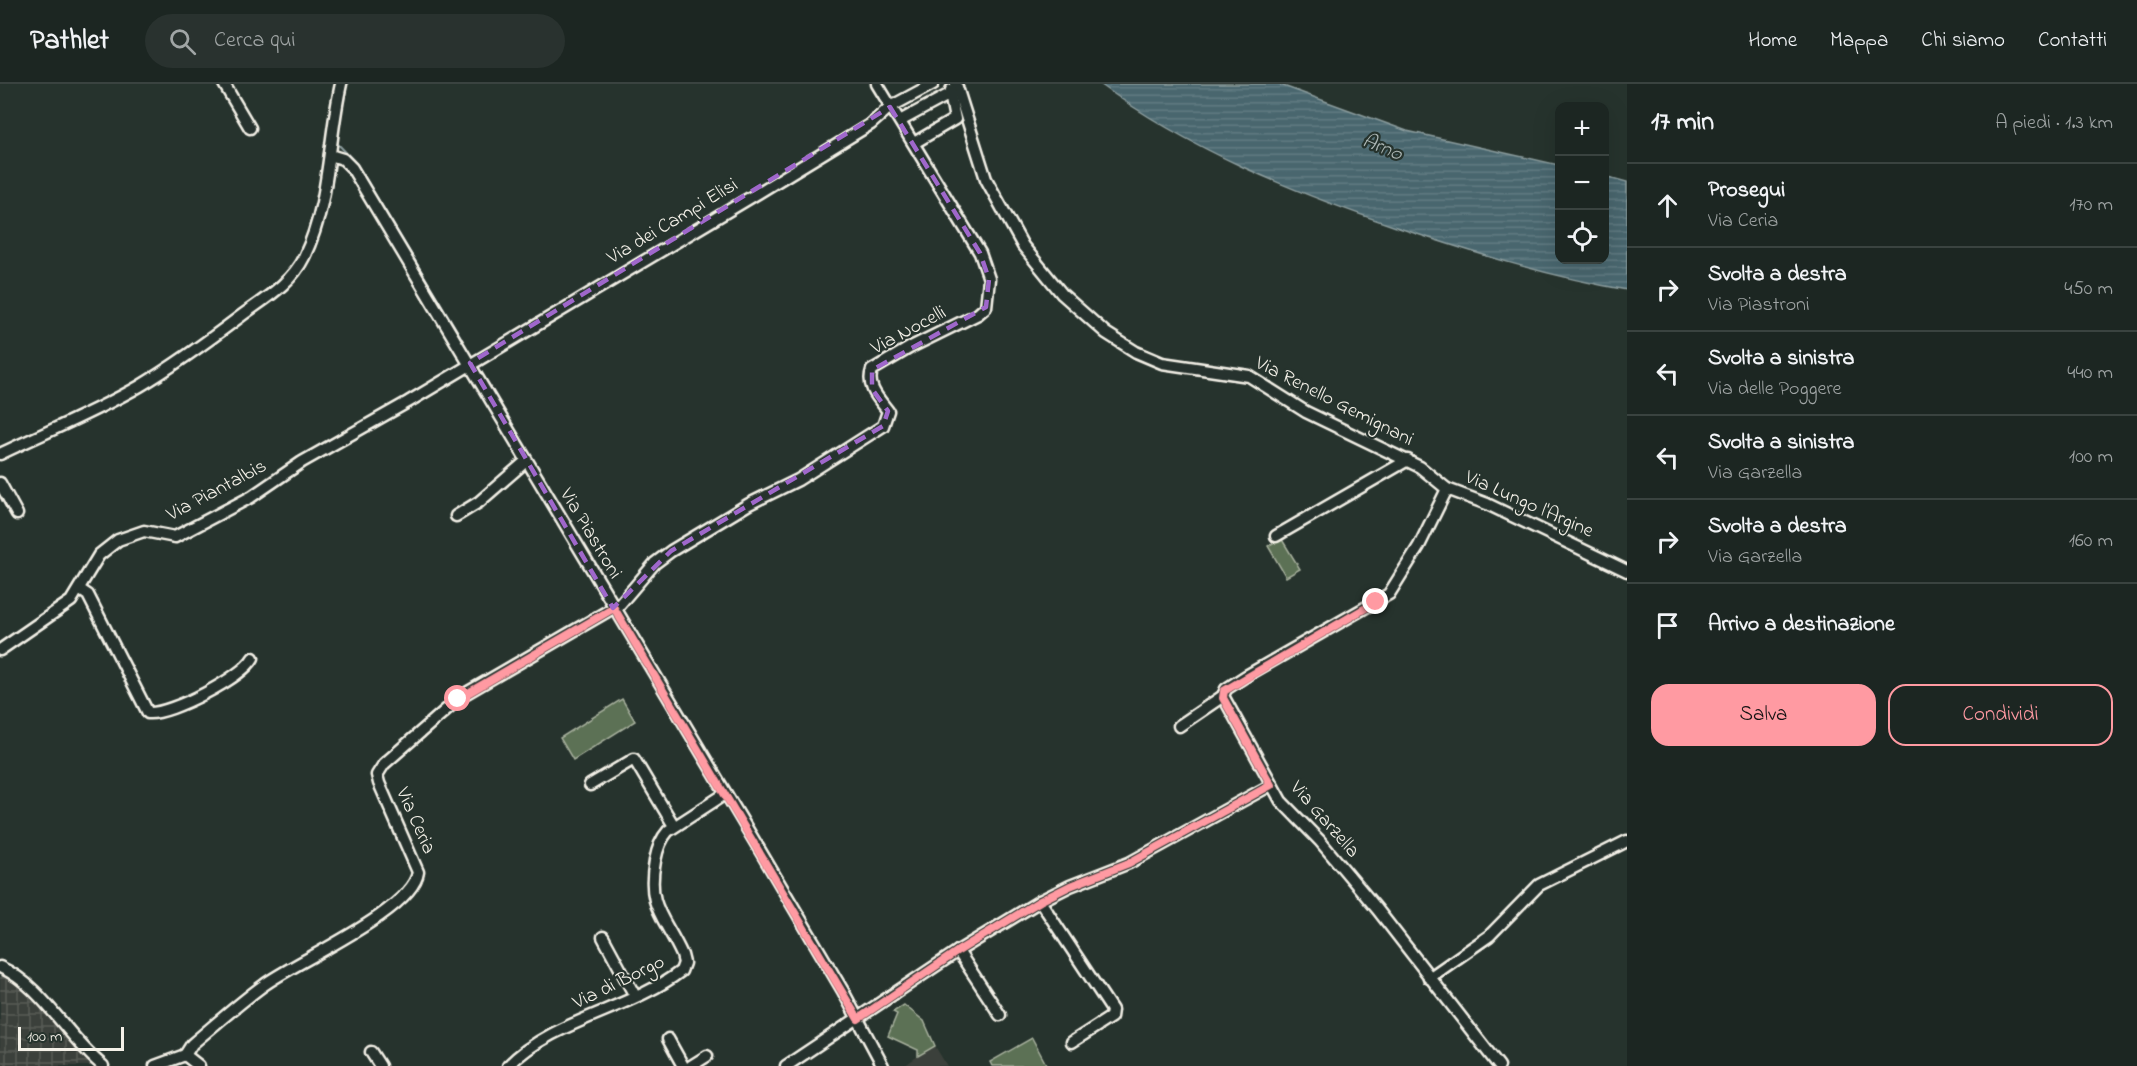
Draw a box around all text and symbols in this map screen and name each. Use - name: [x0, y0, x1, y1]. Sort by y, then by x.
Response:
- search box: [145, 14, 565, 68]
- text: Pathlet: [30, 21, 109, 62]
- icon: search: [166, 25, 199, 58]
- text: Cerca qui: [214, 25, 296, 57]
- text: Home: [1748, 26, 1797, 56]
- text: Mappa: [1830, 26, 1888, 56]
- text: Chi siamo: [1921, 26, 2005, 56]
- text: Contatti: [2038, 26, 2107, 56]
- map controls: [1555, 102, 1609, 264]
- button: +: [1555, 102, 1609, 156]
- text: 17 min: [1651, 104, 1714, 142]
- text: A piedi · 1.3 km: [1995, 109, 2113, 138]
- water label: Arno: [1357, 126, 1407, 170]
- button: −: [1555, 156, 1609, 210]
- street label: Via dei Campi Elisi: [601, 171, 744, 273]
- text: Prosegui: [1708, 175, 1785, 207]
- icon: ahead: [1651, 189, 1684, 222]
- text: 170 m: [2069, 191, 2113, 220]
- text: Via Ceria: [1708, 207, 1778, 236]
- button: locate: [1555, 210, 1609, 264]
- text: Svolta a destra: [1708, 259, 1847, 291]
- icon: right: [1651, 273, 1684, 306]
- text: 450 m: [2064, 275, 2113, 304]
- text: Via Piastroni: [1708, 291, 1810, 320]
- street label: Via Nocelli: [865, 299, 952, 363]
- text: Svolta a sinistra: [1708, 343, 1855, 375]
- street label: Via Renello Gemignani: [1248, 349, 1418, 455]
- icon: left: [1651, 357, 1684, 390]
- text: 440 m: [2067, 359, 2113, 388]
- text: Via delle Poggere: [1708, 375, 1842, 404]
- text: Svolta a sinistra: [1708, 427, 1855, 459]
- icon: left: [1651, 441, 1684, 474]
- text: 100 m: [2069, 443, 2113, 472]
- street label: Via Piantalbis: [161, 452, 272, 530]
- text: Via Garzella: [1708, 459, 1802, 488]
- street label: Via Lungo l'Argine: [1459, 463, 1598, 547]
- street label: Via Piastroni: [551, 482, 629, 585]
- text: Svolta a destra: [1708, 511, 1847, 543]
- icon: right: [1651, 525, 1684, 558]
- text: 160 m: [2069, 527, 2113, 556]
- text: Via Garzella: [1708, 543, 1802, 572]
- route end: [1362, 588, 1388, 614]
- icon: arrive: [1651, 609, 1684, 642]
- text: Arrivo a destinazione: [1708, 609, 1895, 641]
- button: Salva: [1651, 684, 1876, 746]
- button: Condividi: [1888, 684, 2113, 746]
- route start: [444, 685, 470, 711]
- street label: Via Garzella: [1281, 774, 1366, 865]
- street label: Via Ceria: [387, 782, 443, 859]
- street label: Via di Borgo: [567, 948, 670, 1019]
- scale bar: [18, 1024, 124, 1052]
- text: 100 m: [27, 1025, 62, 1049]

